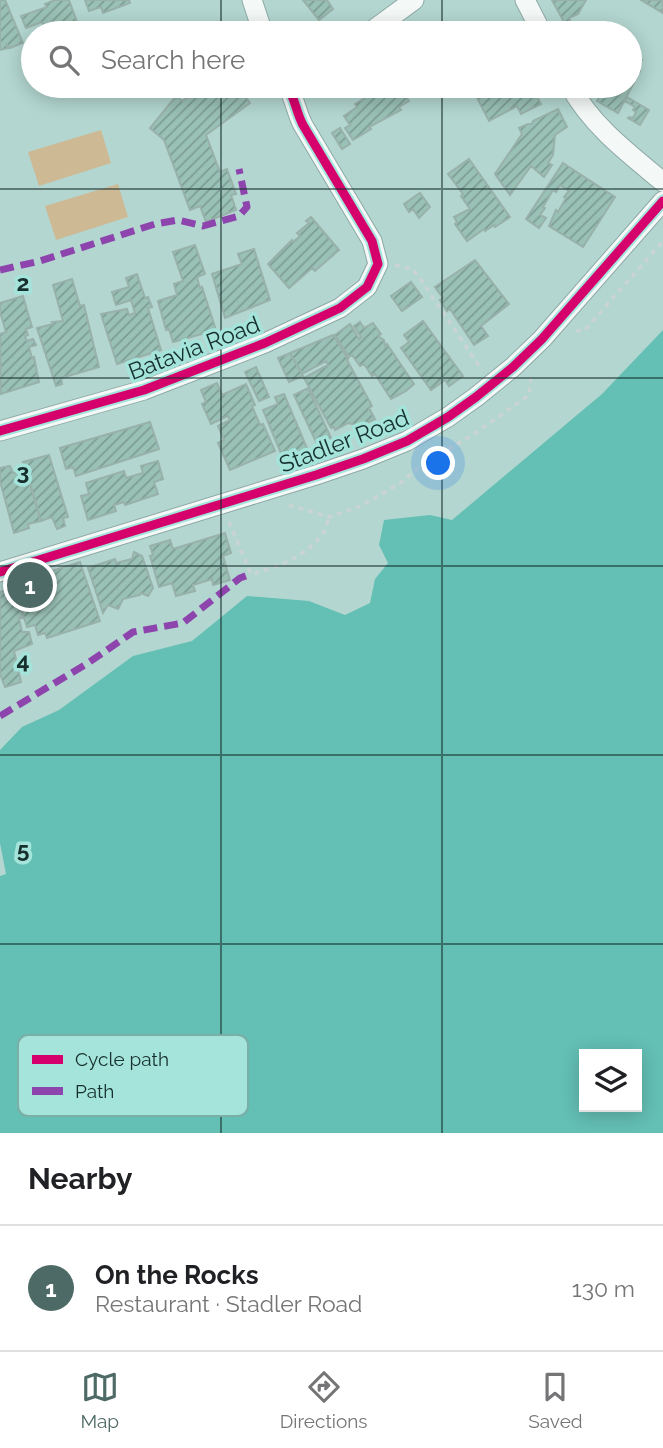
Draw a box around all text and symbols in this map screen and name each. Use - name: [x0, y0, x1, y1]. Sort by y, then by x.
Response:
- search box: [21, 21, 642, 98]
- icon: search: [45, 41, 83, 79]
- text: Search here: [101, 45, 245, 75]
- text: 2: [17, 269, 29, 296]
- street label: Batavia Road: [124, 310, 263, 385]
- street label: Stadler Road: [275, 403, 412, 478]
- your location: [421, 446, 455, 480]
- text: 3: [17, 458, 29, 485]
- pin: 1: [7, 559, 53, 611]
- text: 4: [16, 647, 30, 674]
- text: 5: [17, 836, 30, 863]
- legend: [18, 1035, 248, 1116]
- text: Cycle path: [75, 1048, 169, 1070]
- map controls: [579, 1049, 642, 1112]
- button: layers: [579, 1049, 642, 1112]
- text: Path: [75, 1080, 114, 1102]
- text: Nearby: [28, 1161, 132, 1196]
- text: On the Rocks: [95, 1260, 259, 1290]
- text: 1: [45, 1275, 57, 1302]
- text: 130 m: [572, 1275, 635, 1302]
- text: Restaurant · Stadler Road: [95, 1290, 362, 1317]
- tab: Map: [80, 1368, 119, 1432]
- tab: Directions: [280, 1368, 368, 1432]
- tab: Saved: [528, 1368, 583, 1432]

